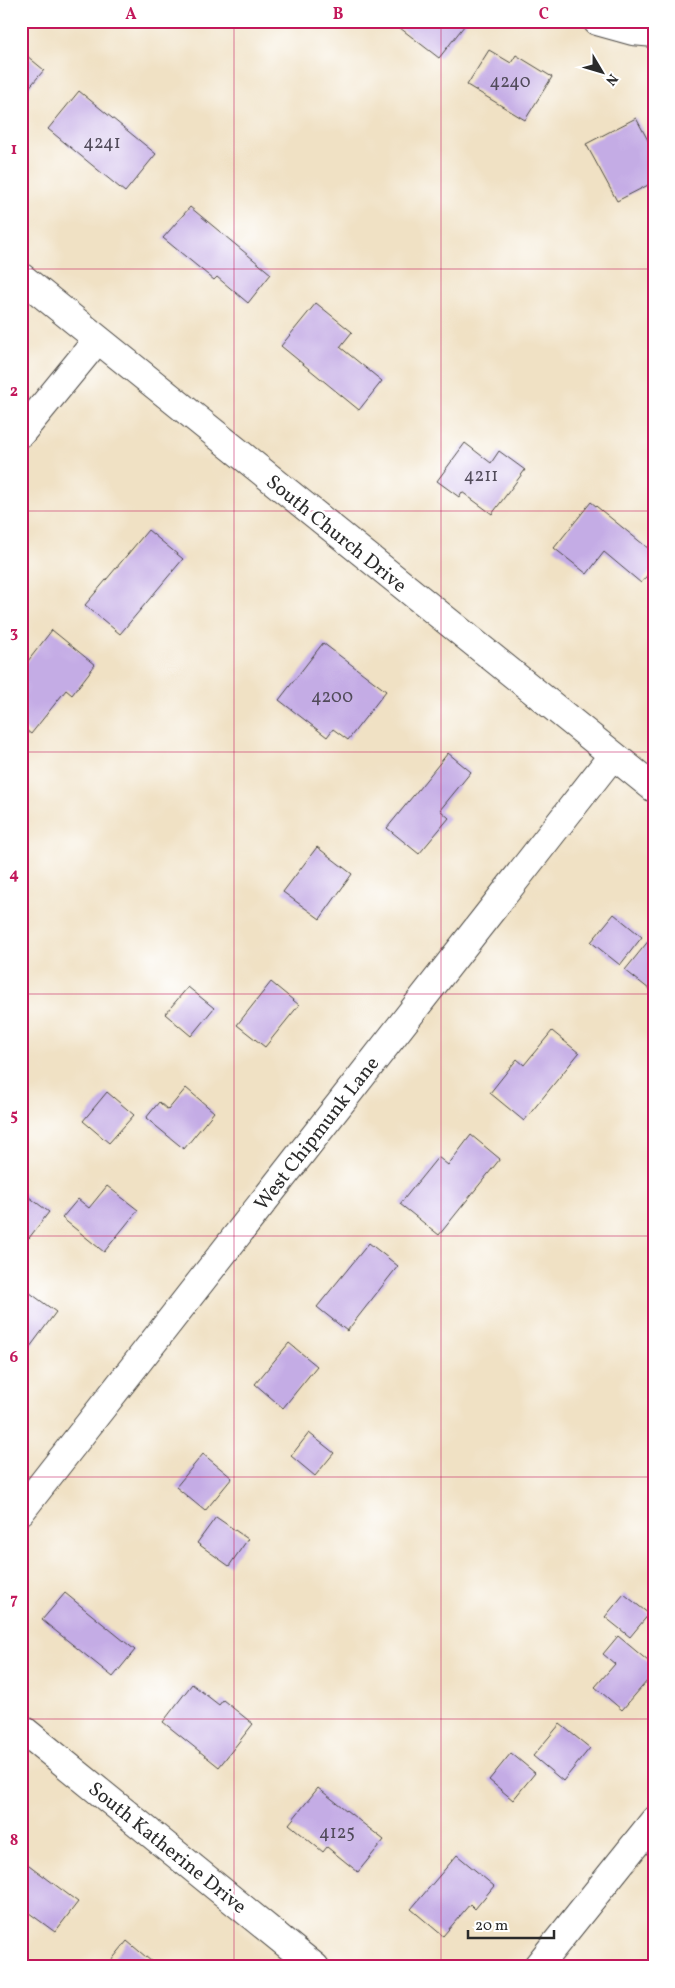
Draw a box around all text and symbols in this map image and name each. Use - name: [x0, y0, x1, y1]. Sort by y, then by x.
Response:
- text: A: [125, 4, 137, 26]
- text: B: [333, 4, 344, 26]
- text: C: [539, 4, 549, 26]
- north arrow: [578, 48, 628, 98]
- text: N: [600, 69, 622, 89]
- house number: 4240: [489, 70, 531, 95]
- house number: 4241: [83, 131, 121, 156]
- text: 1: [11, 139, 17, 161]
- text: 2: [10, 381, 18, 403]
- house number: 4211: [464, 464, 498, 489]
- street label: South Church Drive: [259, 469, 412, 600]
- text: 3: [10, 622, 18, 644]
- house number: 4200: [311, 685, 353, 710]
- text: 4: [9, 864, 19, 886]
- street label: West Chipmunk Lane: [249, 1051, 387, 1217]
- text: 5: [10, 1105, 18, 1127]
- text: 6: [10, 1347, 19, 1369]
- text: 7: [10, 1589, 18, 1611]
- street label: South Katherine Drive: [82, 1776, 252, 1921]
- house number: 4125: [319, 1821, 355, 1846]
- text: 8: [10, 1830, 18, 1852]
- scale bar: [468, 1908, 554, 1940]
- text: 20 m: [475, 1916, 508, 1937]

